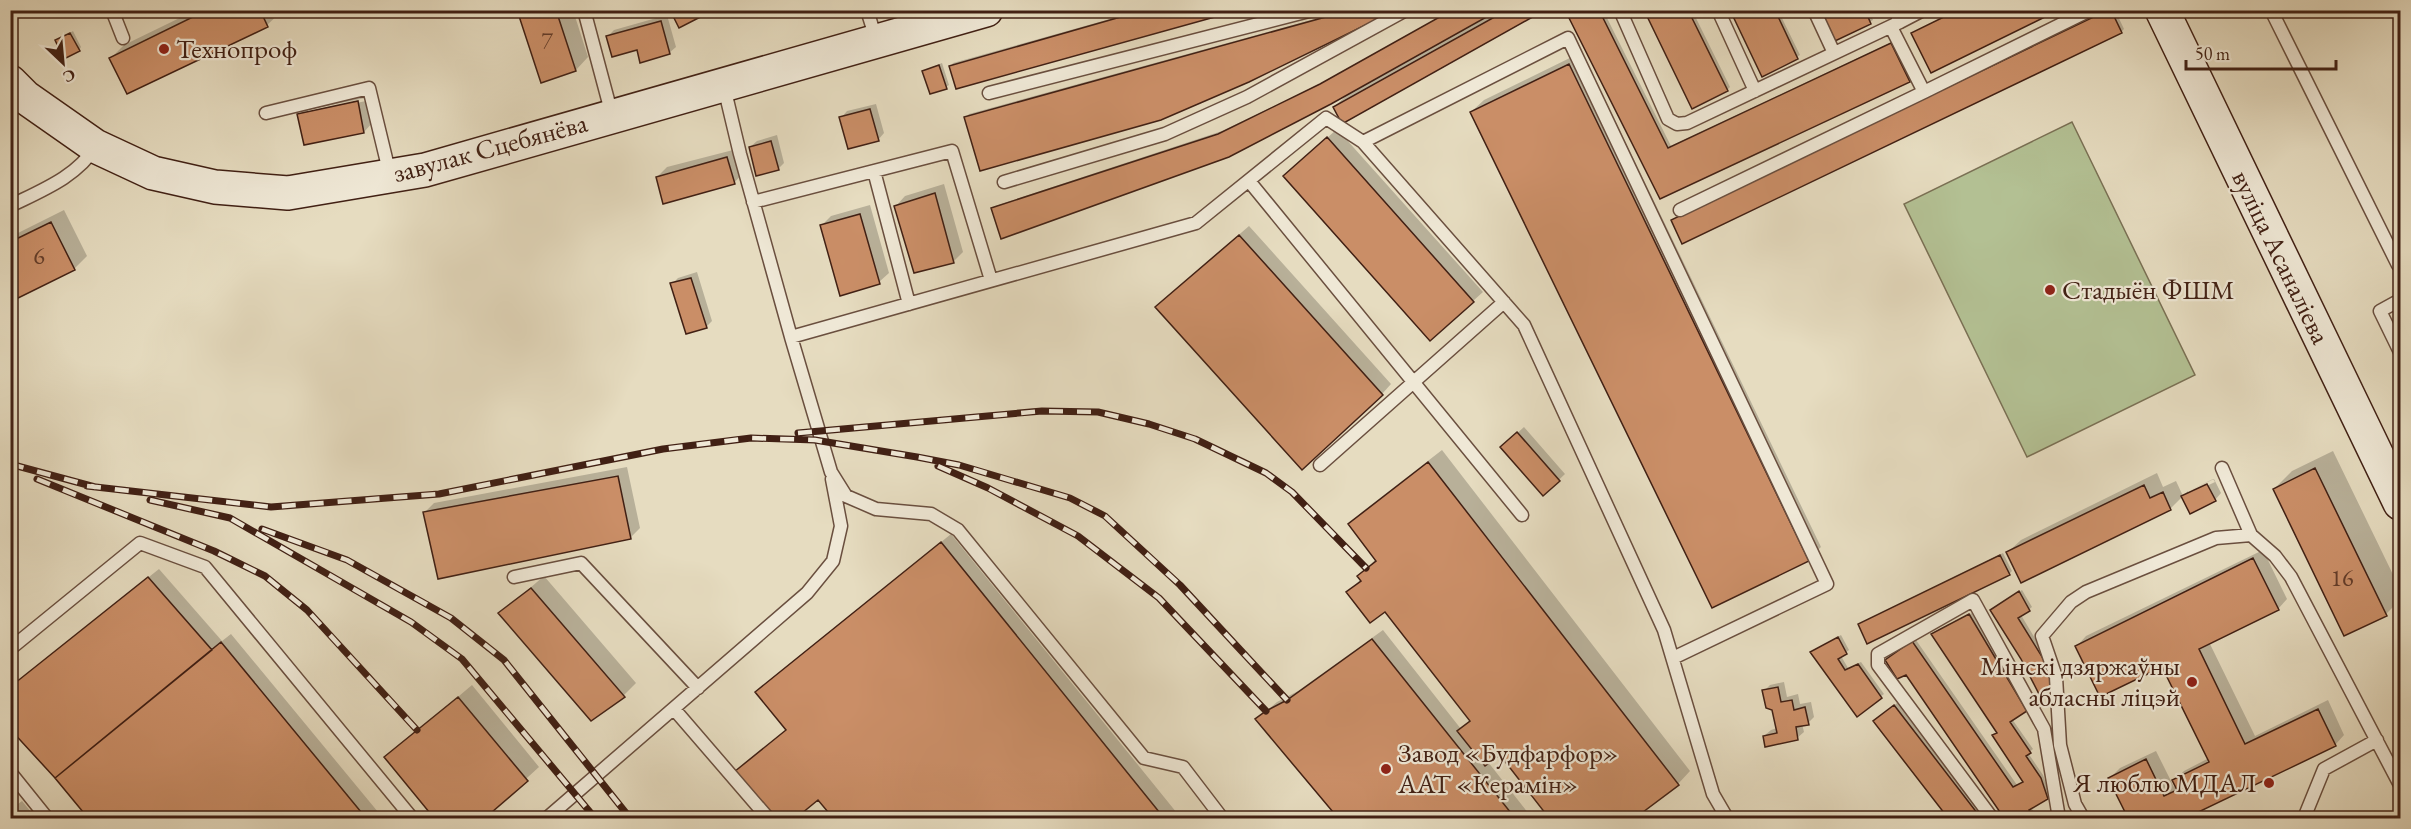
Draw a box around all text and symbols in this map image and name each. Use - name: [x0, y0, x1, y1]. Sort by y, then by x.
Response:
- house number: 7: [541, 25, 553, 56]
- place label: Технопроф: [176, 31, 297, 66]
- north arrow: [33, 33, 93, 93]
- scale bar: [2186, 33, 2336, 71]
- marker: Технопроф: [157, 42, 171, 56]
- text: 50 m: [2195, 42, 2230, 65]
- text: С: [60, 64, 79, 88]
- street label: завулак Сцебянёва: [389, 105, 591, 190]
- street label: вуліца Асаналіева: [2224, 164, 2339, 350]
- house number: 6: [33, 240, 45, 271]
- place label: Стадыён ФШМ: [2062, 272, 2235, 307]
- marker: Стадыён ФШМ: [2043, 283, 2057, 297]
- house number: 16: [2330, 562, 2354, 593]
- place label: Мінскі дзяржаўны абласны ліцэй: [1980, 648, 2180, 714]
- marker: Мінскі дзяржаўны абласны ліцэй: [2185, 675, 2199, 689]
- place label: Завод «Будфарфор» ААТ «Керамін»: [1397, 735, 1618, 801]
- marker: Завод «Будфарфор» ААТ «Керамін»: [1379, 762, 1393, 776]
- place label: Я люблю МДАЛ: [2072, 765, 2257, 800]
- marker: Я люблю МДАЛ: [2262, 776, 2276, 790]

